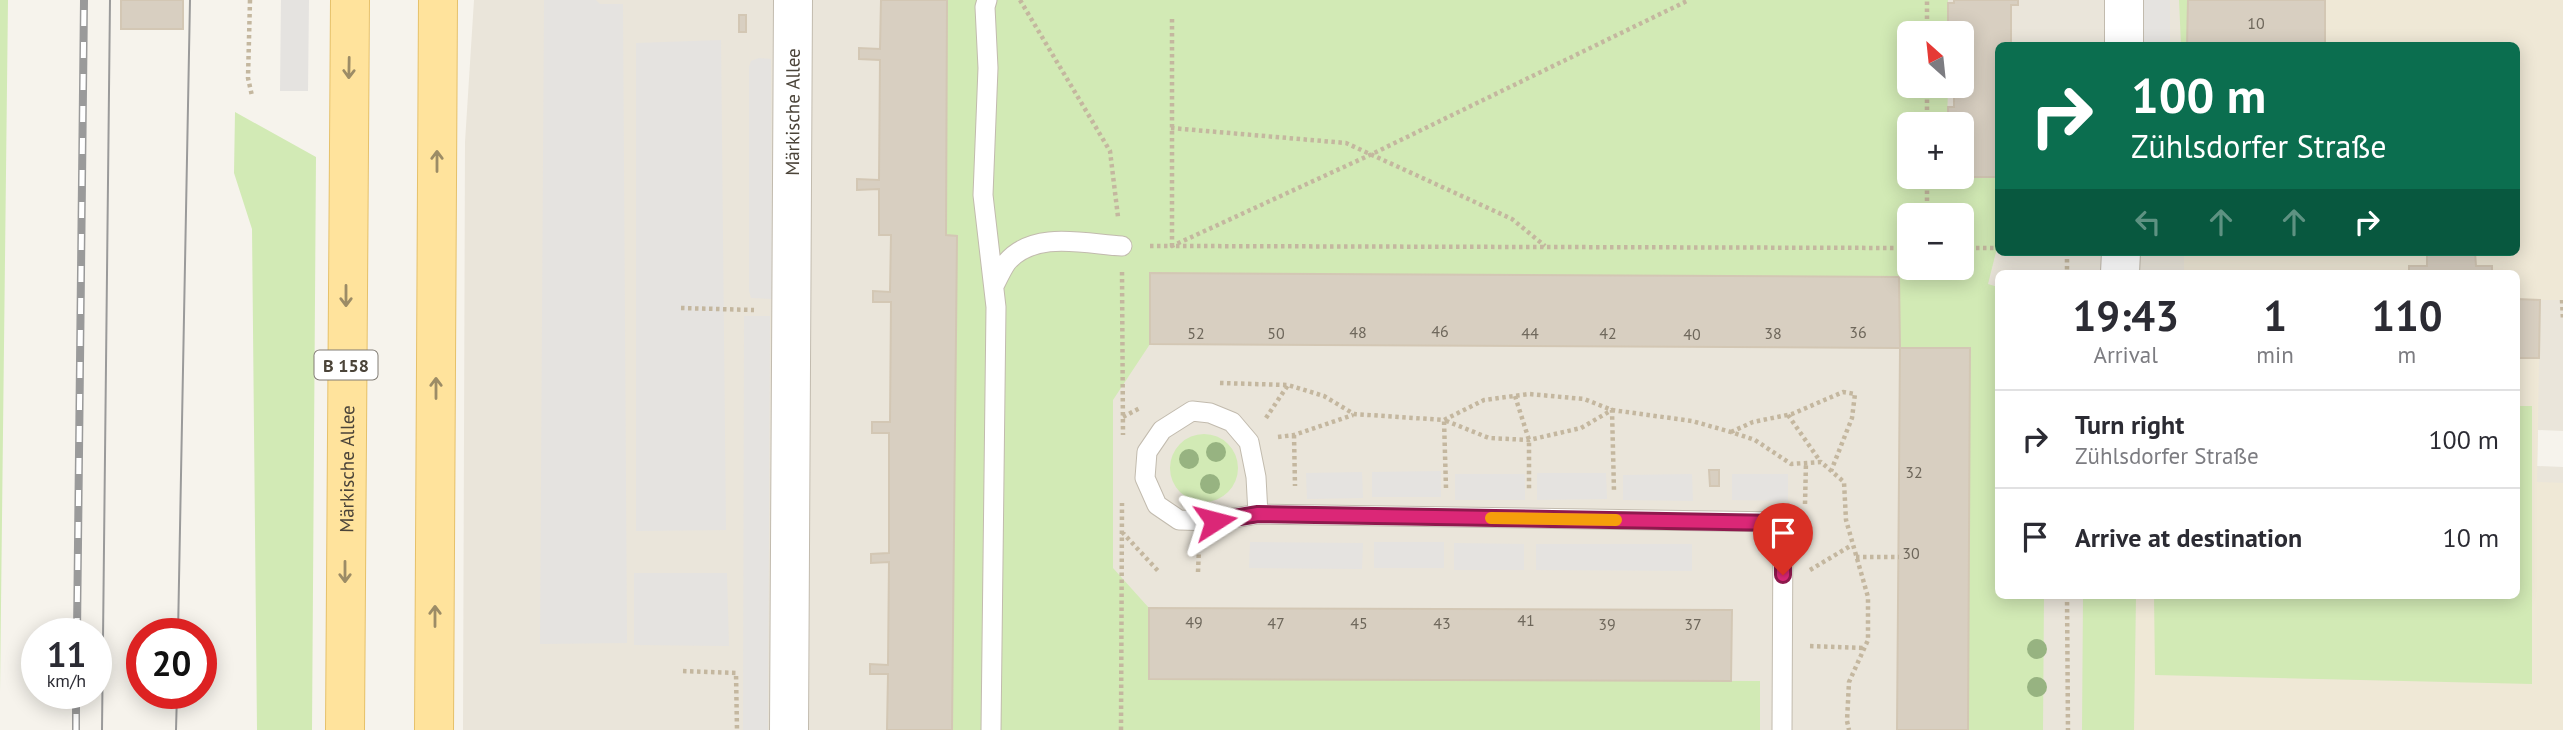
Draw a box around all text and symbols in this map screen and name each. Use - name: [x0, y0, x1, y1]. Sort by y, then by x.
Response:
- house number: 10: [2247, 13, 2265, 33]
- north arrow: [1897, 21, 1974, 98]
- map controls: [1897, 21, 1974, 280]
- street label: Märkische Allee: [780, 48, 805, 176]
- one-way arrow: [342, 56, 355, 79]
- text: 100 m: [2131, 63, 2266, 127]
- icon: right: [2016, 70, 2107, 161]
- button: +: [1897, 112, 1974, 189]
- text: Zühlsdorfer Straße: [2131, 125, 2387, 167]
- one-way arrow: [430, 150, 444, 173]
- button: −: [1897, 203, 1974, 280]
- icon: left: [2129, 203, 2167, 241]
- icon: ahead: [2202, 203, 2240, 241]
- icon: ahead: [2275, 203, 2313, 241]
- icon: right: [2348, 203, 2386, 241]
- one-way arrow: [339, 284, 353, 307]
- text: 19:43: [2072, 288, 2179, 343]
- text: 1: [2263, 288, 2287, 343]
- text: 110: [2371, 288, 2443, 343]
- house number: 46: [1431, 321, 1449, 341]
- house number: 48: [1349, 322, 1367, 342]
- house number: 36: [1849, 322, 1867, 342]
- house number: 52: [1187, 323, 1205, 343]
- house number: 50: [1267, 323, 1285, 343]
- house number: 44: [1521, 323, 1539, 343]
- house number: 42: [1599, 323, 1617, 343]
- house number: 38: [1764, 323, 1782, 343]
- house number: 40: [1683, 324, 1701, 344]
- text: Arrival: [2093, 340, 2158, 369]
- text: min: [2256, 340, 2294, 369]
- text: m: [2398, 340, 2416, 369]
- road number: B 158: [314, 351, 378, 380]
- one-way arrow: [429, 377, 443, 400]
- street label: Märkische Allee: [334, 405, 359, 533]
- text: Turn right: [2075, 408, 2184, 441]
- icon: right: [2016, 420, 2054, 458]
- text: 100 m: [2428, 423, 2499, 456]
- text: Zühlsdorfer Straße: [2075, 441, 2259, 470]
- house number: 32: [1905, 462, 1923, 482]
- position arrow: [1178, 484, 1252, 558]
- pin: [1753, 503, 1813, 575]
- icon: arrive: [1764, 514, 1802, 552]
- icon: arrive: [2016, 518, 2054, 556]
- text: Arrive at destination: [2075, 521, 2302, 554]
- text: 10 m: [2443, 521, 2499, 554]
- house number: 30: [1902, 543, 1920, 563]
- one-way arrow: [338, 560, 352, 583]
- one-way arrow: [428, 605, 442, 628]
- house number: 41: [1517, 610, 1535, 630]
- house number: 49: [1185, 612, 1203, 632]
- house number: 47: [1267, 613, 1285, 633]
- house number: 45: [1350, 613, 1368, 633]
- house number: 43: [1433, 613, 1451, 633]
- house number: 39: [1598, 614, 1616, 634]
- house number: 37: [1684, 614, 1702, 634]
- speed limit sign: 20: [126, 618, 217, 709]
- text: 11: [47, 631, 86, 677]
- text: km/h: [47, 669, 86, 692]

